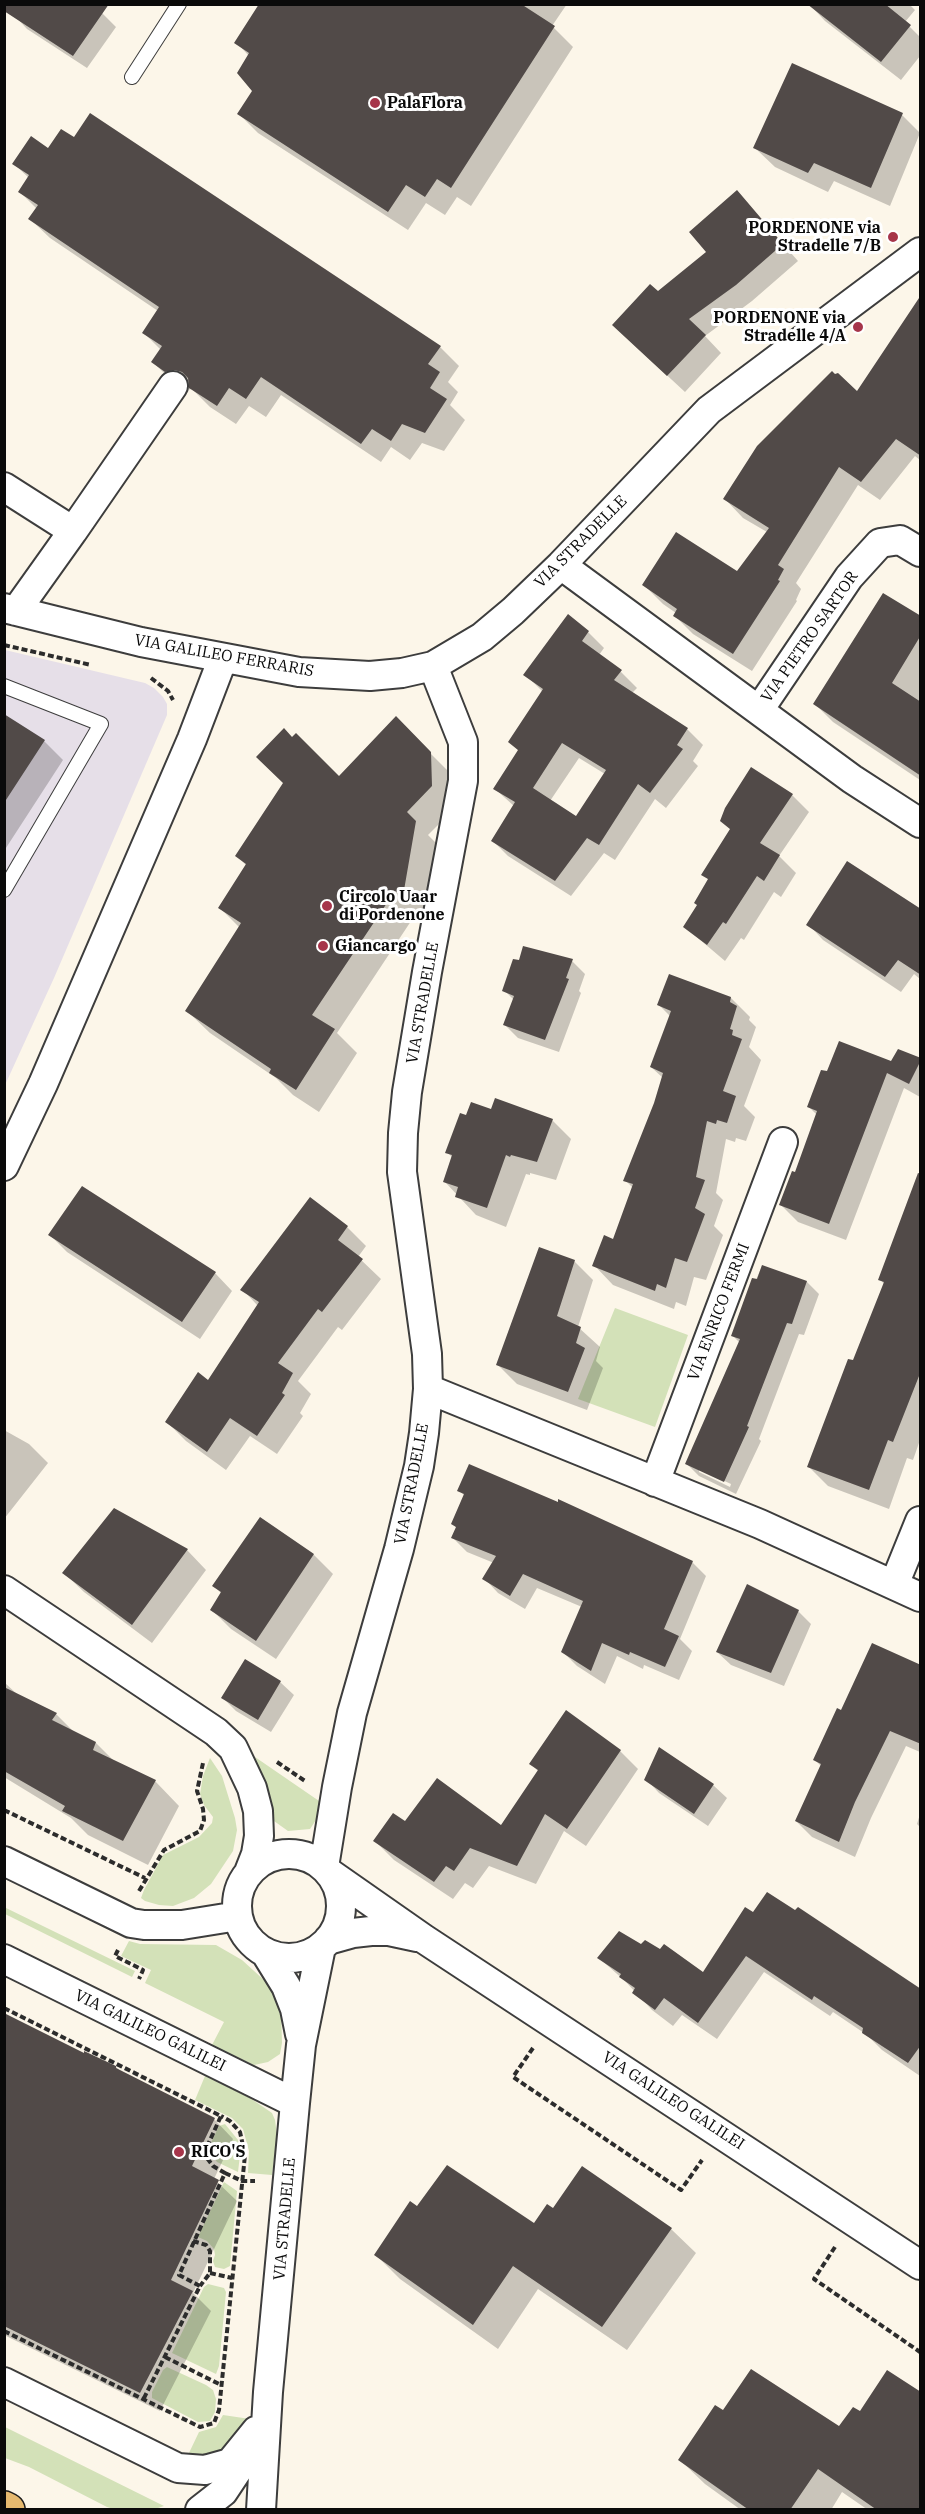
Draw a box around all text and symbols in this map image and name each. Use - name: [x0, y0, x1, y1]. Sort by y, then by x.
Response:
- place label: PalaFlora: [387, 93, 463, 113]
- marker: PalaFlora: [368, 96, 382, 110]
- place label: PORDENONE via Stradelle 7/B: [748, 218, 881, 256]
- marker: PORDENONE via Stradelle 7/B: [886, 230, 900, 244]
- place label: PORDENONE via Stradelle 4/A: [713, 308, 846, 346]
- marker: PORDENONE via Stradelle 4/A: [851, 320, 865, 334]
- street label: VIA STRADELLE: [531, 492, 631, 592]
- street label: VIA PIETRO SARTOR: [757, 568, 863, 706]
- street label: VIA GALILEO FERRARIS: [133, 631, 315, 681]
- place label: Circolo Uaar di Pordenone: [339, 887, 445, 925]
- marker: Circolo Uaar di Pordenone: [320, 899, 334, 913]
- place label: Giancargo: [335, 936, 416, 956]
- marker: Giancargo: [316, 939, 330, 953]
- street label: VIA STRADELLE: [403, 941, 443, 1065]
- street label: VIA ENRICO FERMI: [684, 1241, 754, 1383]
- street label: VIA STRADELLE: [391, 1422, 433, 1546]
- street label: VIA GALILEO GALILEI: [71, 1986, 229, 2076]
- street label: VIA GALILEO GALILEI: [598, 2048, 748, 2154]
- place label: RICO'S: [191, 2142, 246, 2162]
- marker: RICO'S: [172, 2145, 186, 2159]
- street label: VIA STRADELLE: [270, 2157, 300, 2281]

